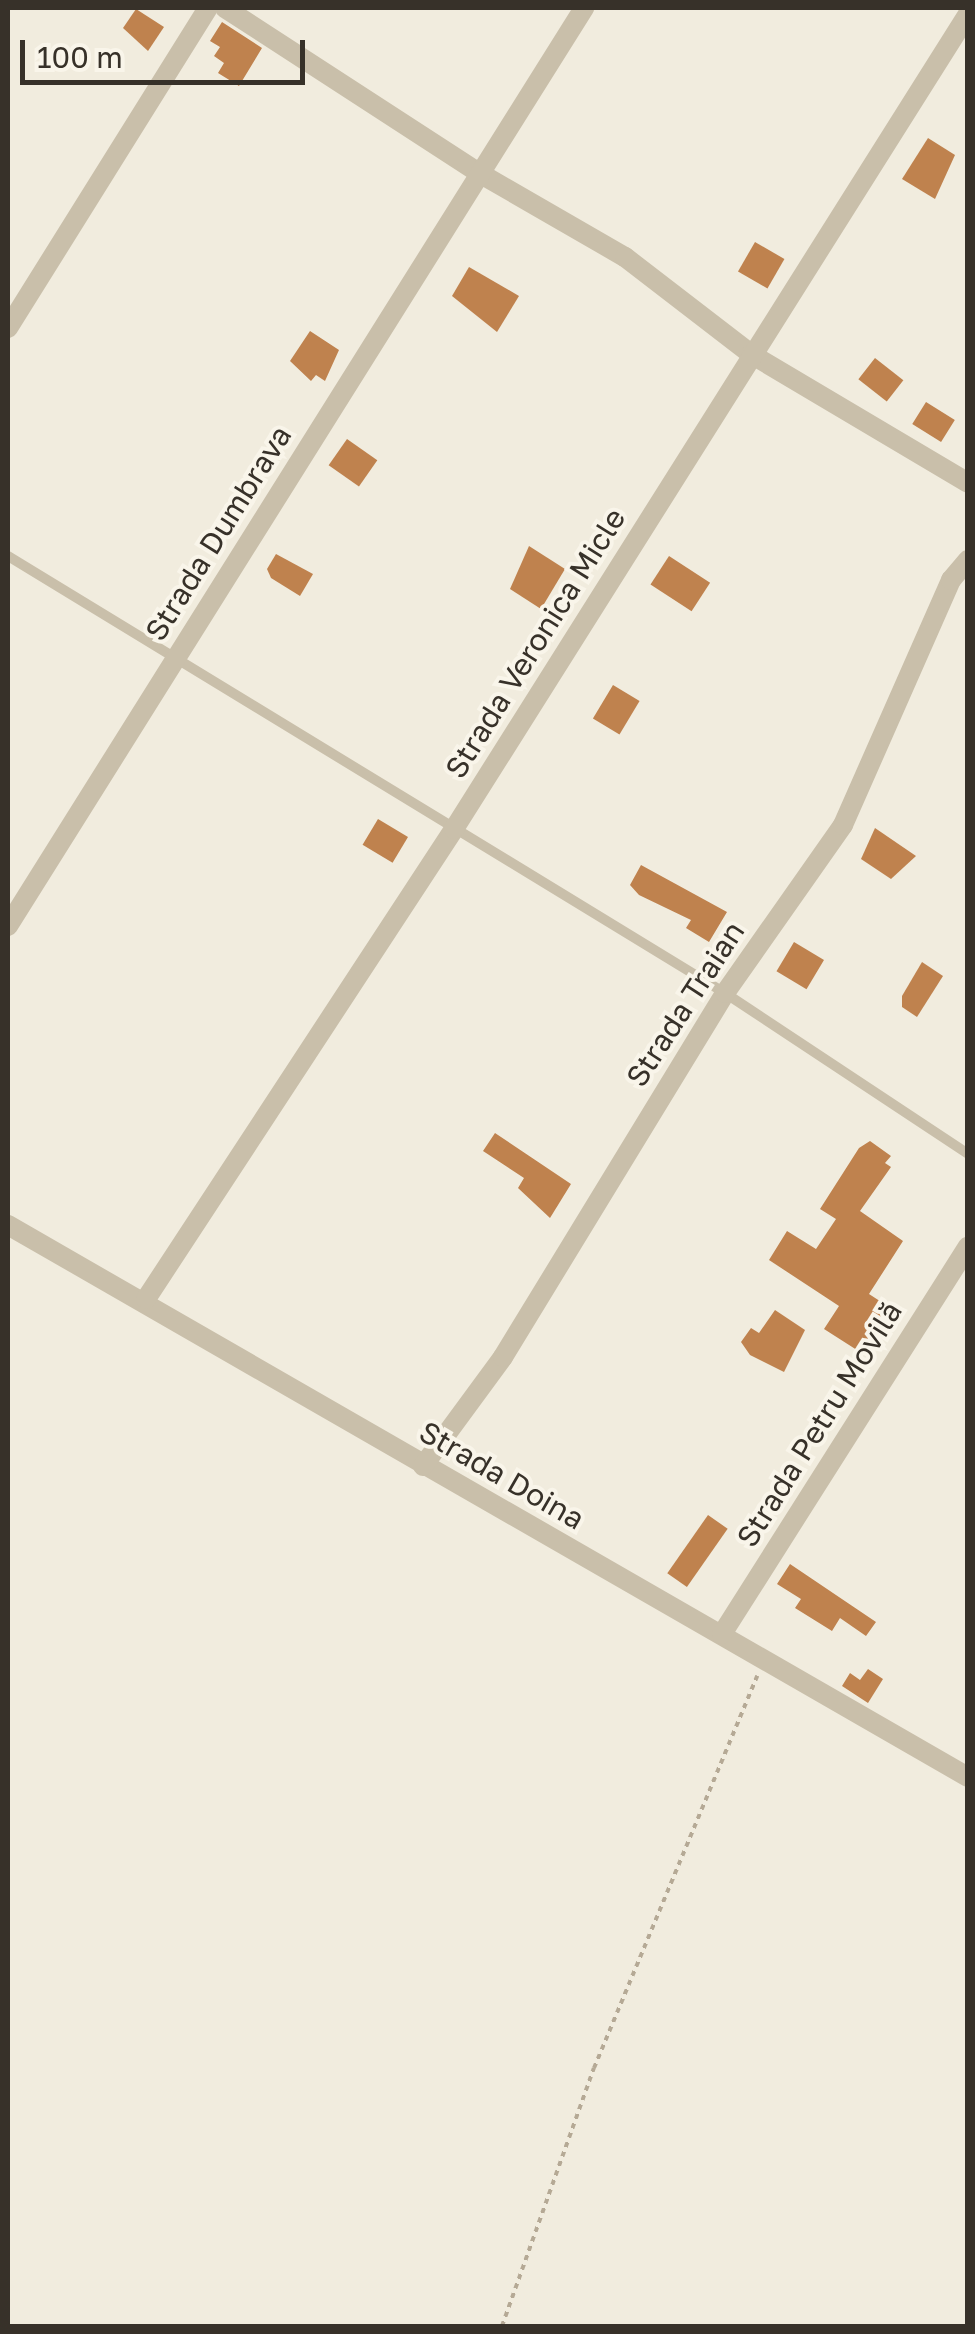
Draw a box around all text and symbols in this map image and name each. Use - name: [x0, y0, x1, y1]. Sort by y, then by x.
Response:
- scale bar: [25, 20, 310, 82]
- text: 100 m: [37, 39, 123, 75]
- street label: Strada Dumbrava: [137, 419, 299, 647]
- street label: Strada Veronica Micle: [437, 502, 633, 784]
- street label: Strada Traian: [618, 915, 752, 1093]
- street label: Strada Petru Movilă: [729, 1295, 909, 1553]
- street label: Strada Doina: [413, 1413, 591, 1537]

